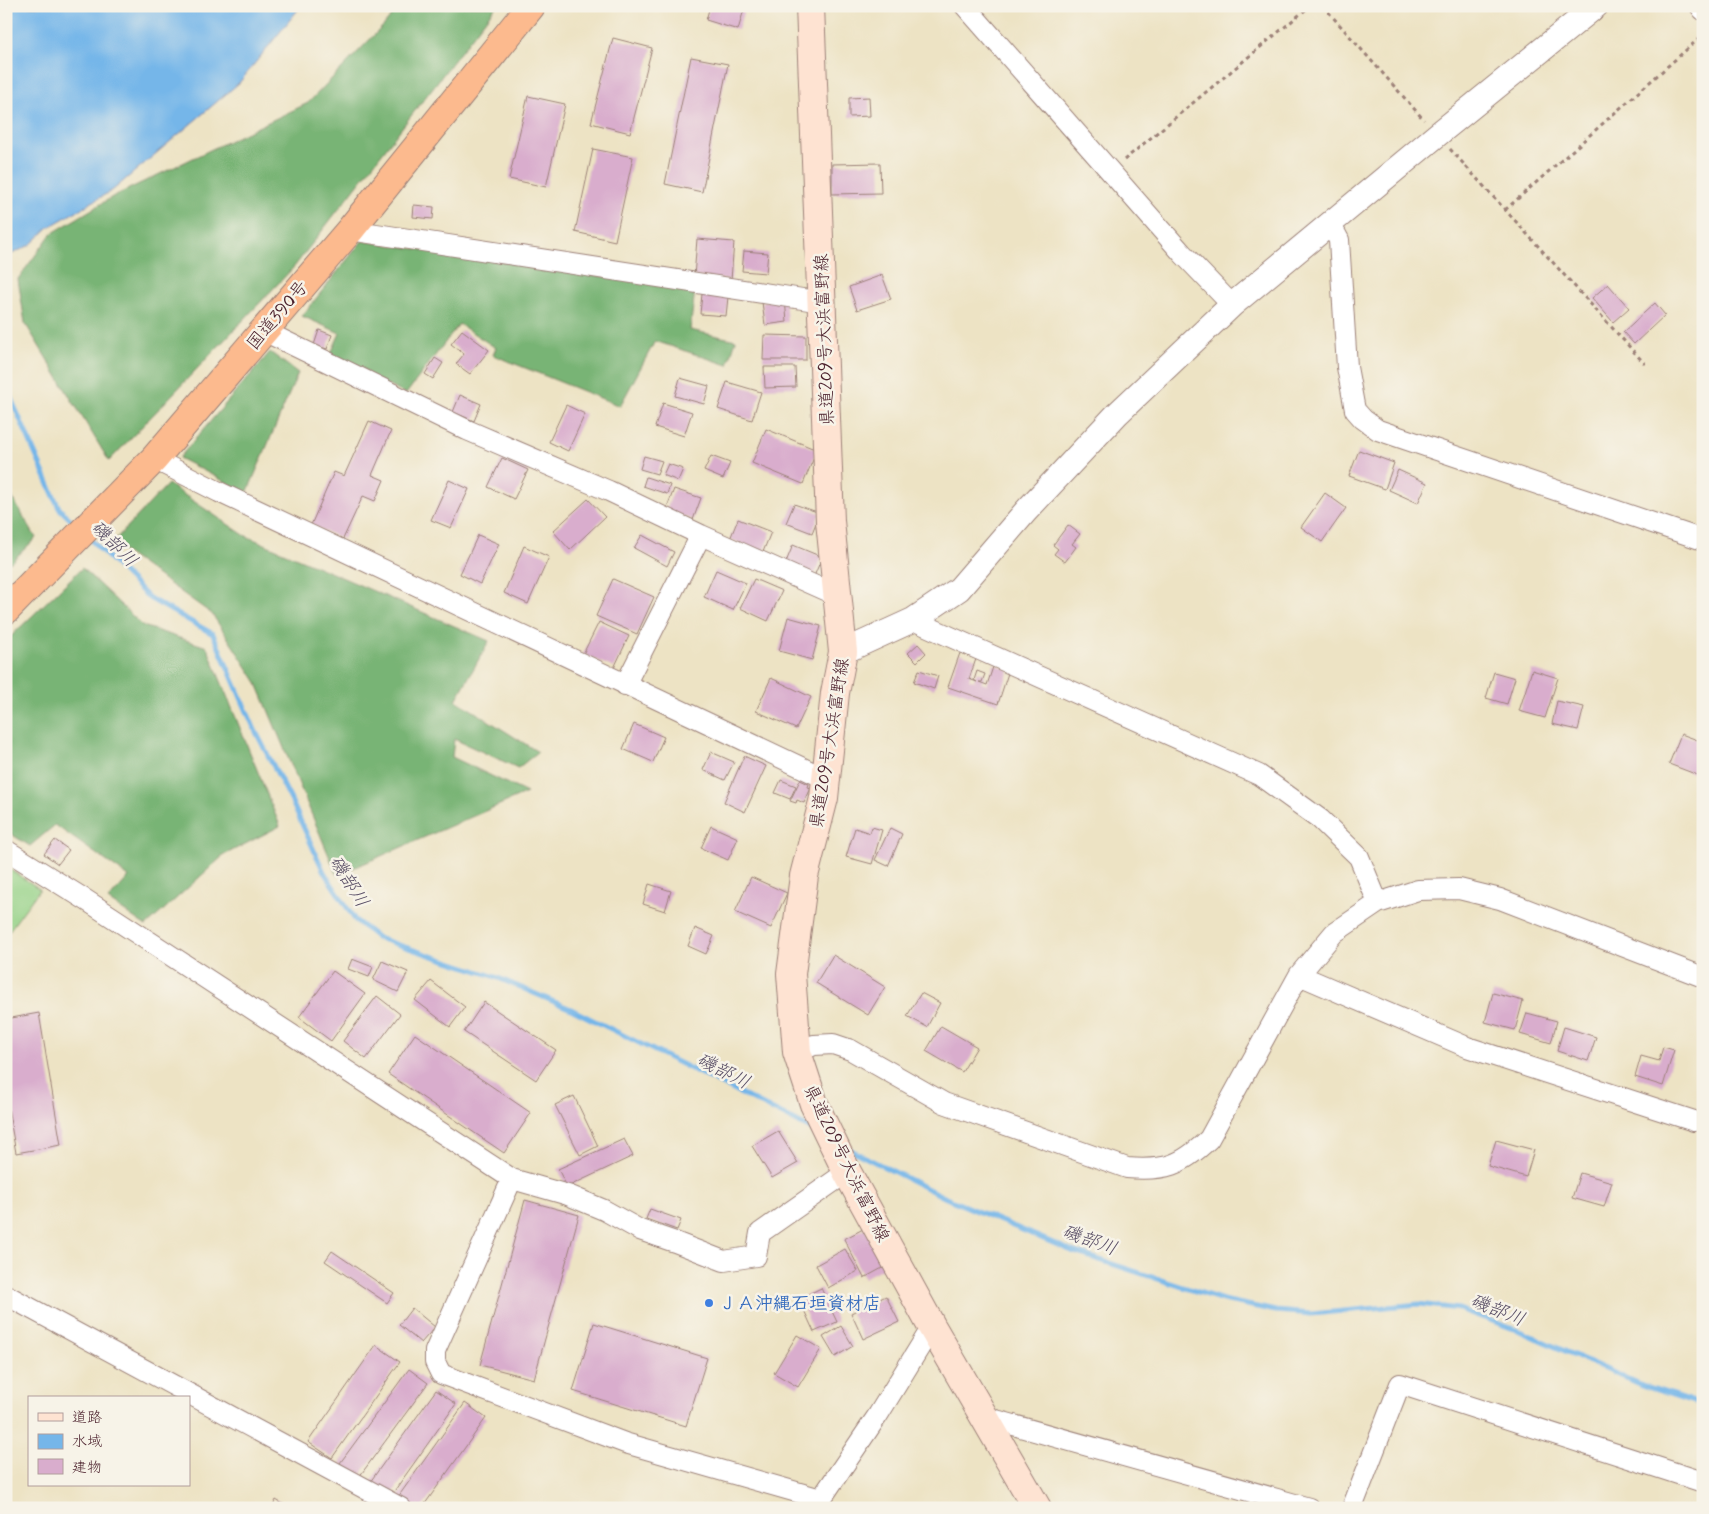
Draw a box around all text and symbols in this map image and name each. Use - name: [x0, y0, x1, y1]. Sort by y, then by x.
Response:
- street label: 県道209号大浜富野線: [810, 253, 840, 427]
- street label: 国道390号: [242, 276, 314, 355]
- water label: 磯部川: [85, 515, 143, 573]
- street label: 県道209号大浜富野線: [805, 656, 855, 830]
- water label: 磯部川: [323, 851, 374, 913]
- water label: 磯部川: [692, 1047, 754, 1095]
- street label: 県道209号大浜富野線: [797, 1081, 895, 1246]
- water label: 磯部川: [1058, 1219, 1121, 1262]
- water label: 磯部川: [1466, 1288, 1529, 1333]
- place label: ＪＡ沖縄石垣資材店: [719, 1292, 881, 1316]
- marker: ＪＡ沖縄石垣資材店: [703, 1297, 715, 1309]
- legend: [28, 1396, 190, 1486]
- text: 道路: [72, 1408, 102, 1428]
- text: 水域: [72, 1432, 102, 1452]
- text: 建物: [72, 1458, 102, 1478]

